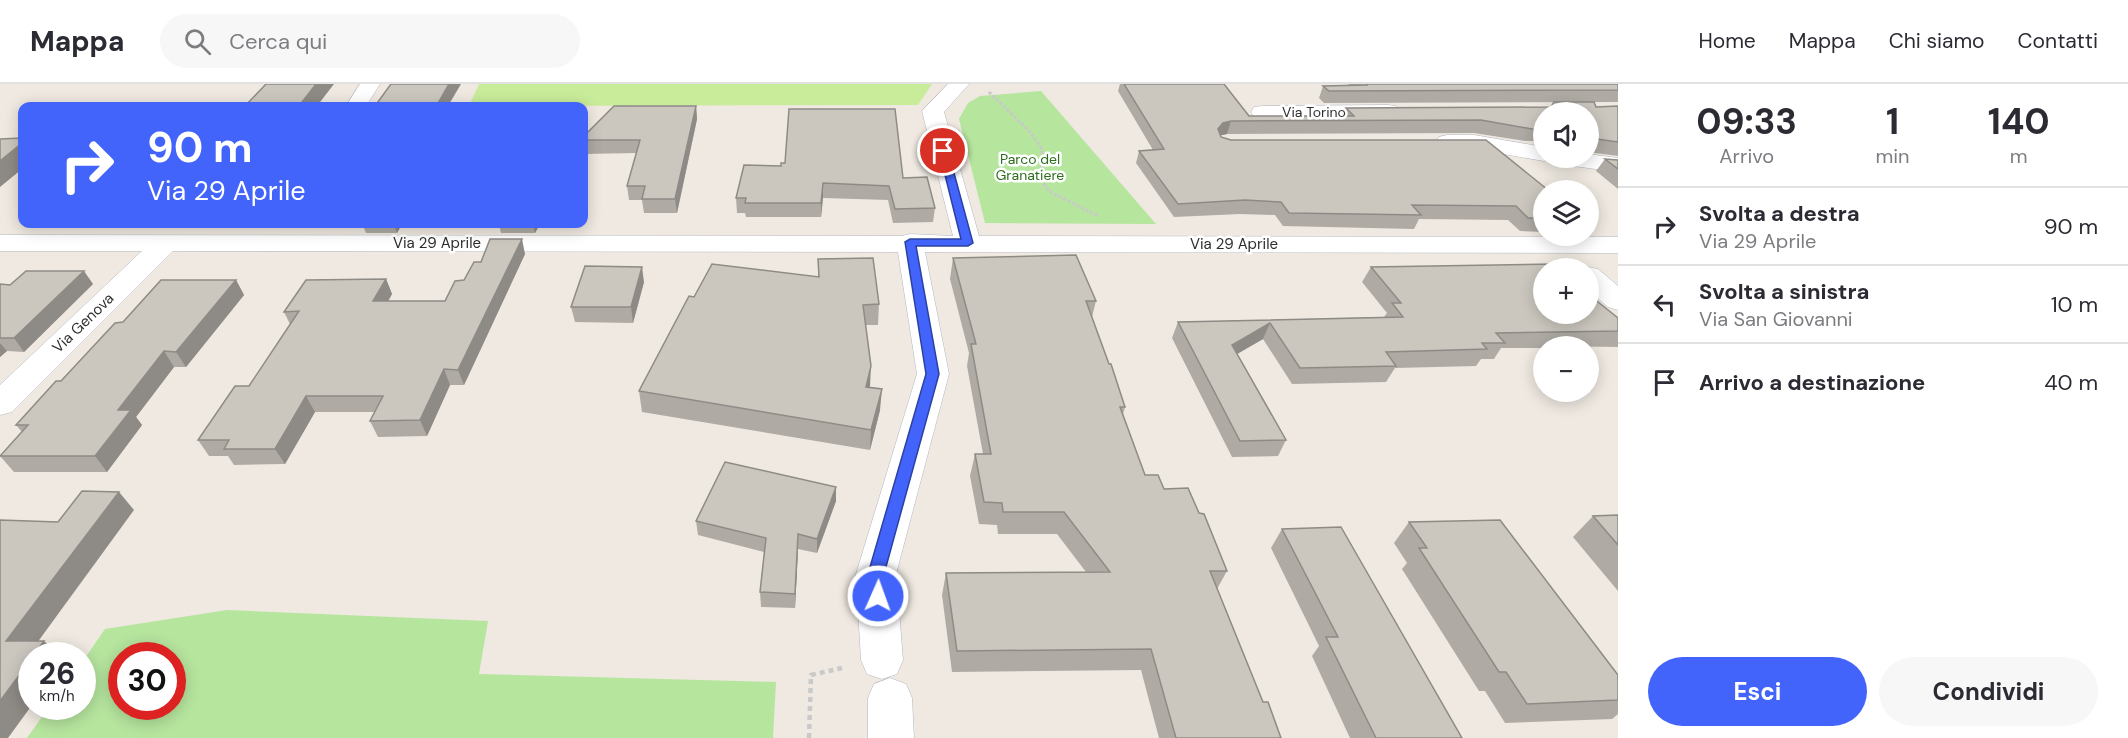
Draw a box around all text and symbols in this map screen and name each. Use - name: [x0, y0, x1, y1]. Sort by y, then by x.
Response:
- search box: [160, 14, 580, 68]
- text: Mappa: [30, 23, 124, 60]
- icon: search: [181, 25, 214, 58]
- text: Cerca qui: [229, 27, 327, 56]
- text: Home: [1698, 27, 1756, 55]
- text: Mappa: [1789, 27, 1856, 55]
- text: Chi siamo: [1889, 27, 1985, 55]
- text: Contatti: [2018, 27, 2098, 55]
- text: 09:33: [1696, 98, 1797, 145]
- text: 1: [1886, 98, 1899, 145]
- text: 140: [1988, 98, 2050, 145]
- map controls: [1533, 102, 1599, 402]
- button: sound: [1533, 102, 1599, 168]
- street label: Via Torino: [1282, 103, 1346, 121]
- text: 90 m: [147, 120, 253, 175]
- pin: [917, 125, 968, 176]
- icon: right: [48, 126, 126, 204]
- icon: arrive: [926, 134, 959, 167]
- text: Arrivo: [1719, 143, 1774, 169]
- text: min: [1875, 143, 1910, 169]
- text: m: [2010, 143, 2028, 169]
- park label: Parco del Granatiere: [996, 150, 1064, 184]
- text: Via 29 Aprile: [147, 173, 306, 208]
- button: layers: [1533, 180, 1599, 246]
- text: Svolta a destra: [1699, 199, 1860, 228]
- icon: right: [1648, 210, 1681, 243]
- text: 90 m: [2044, 212, 2098, 241]
- text: Via 29 Aprile: [1699, 228, 1816, 254]
- street label: Via 29 Aprile: [393, 233, 481, 253]
- street label: Via 29 Aprile: [1190, 234, 1278, 254]
- button: +: [1533, 258, 1599, 324]
- text: Svolta a sinistra: [1699, 277, 1869, 306]
- icon: left: [1648, 288, 1681, 321]
- street label: Via Genova: [48, 289, 118, 357]
- text: 10 m: [2051, 290, 2098, 319]
- text: Via San Giovanni: [1699, 306, 1853, 332]
- button: −: [1533, 336, 1599, 402]
- icon: arrive: [1648, 366, 1681, 399]
- text: Arrivo a destinazione: [1699, 368, 1925, 397]
- text: 40 m: [2044, 368, 2098, 397]
- position arrow: [846, 564, 910, 628]
- speed limit sign: 30: [108, 642, 186, 720]
- text: 26: [39, 654, 75, 693]
- button: Esci: [1648, 657, 1867, 726]
- button: Condividi: [1879, 657, 2098, 726]
- text: km/h: [39, 686, 75, 706]

